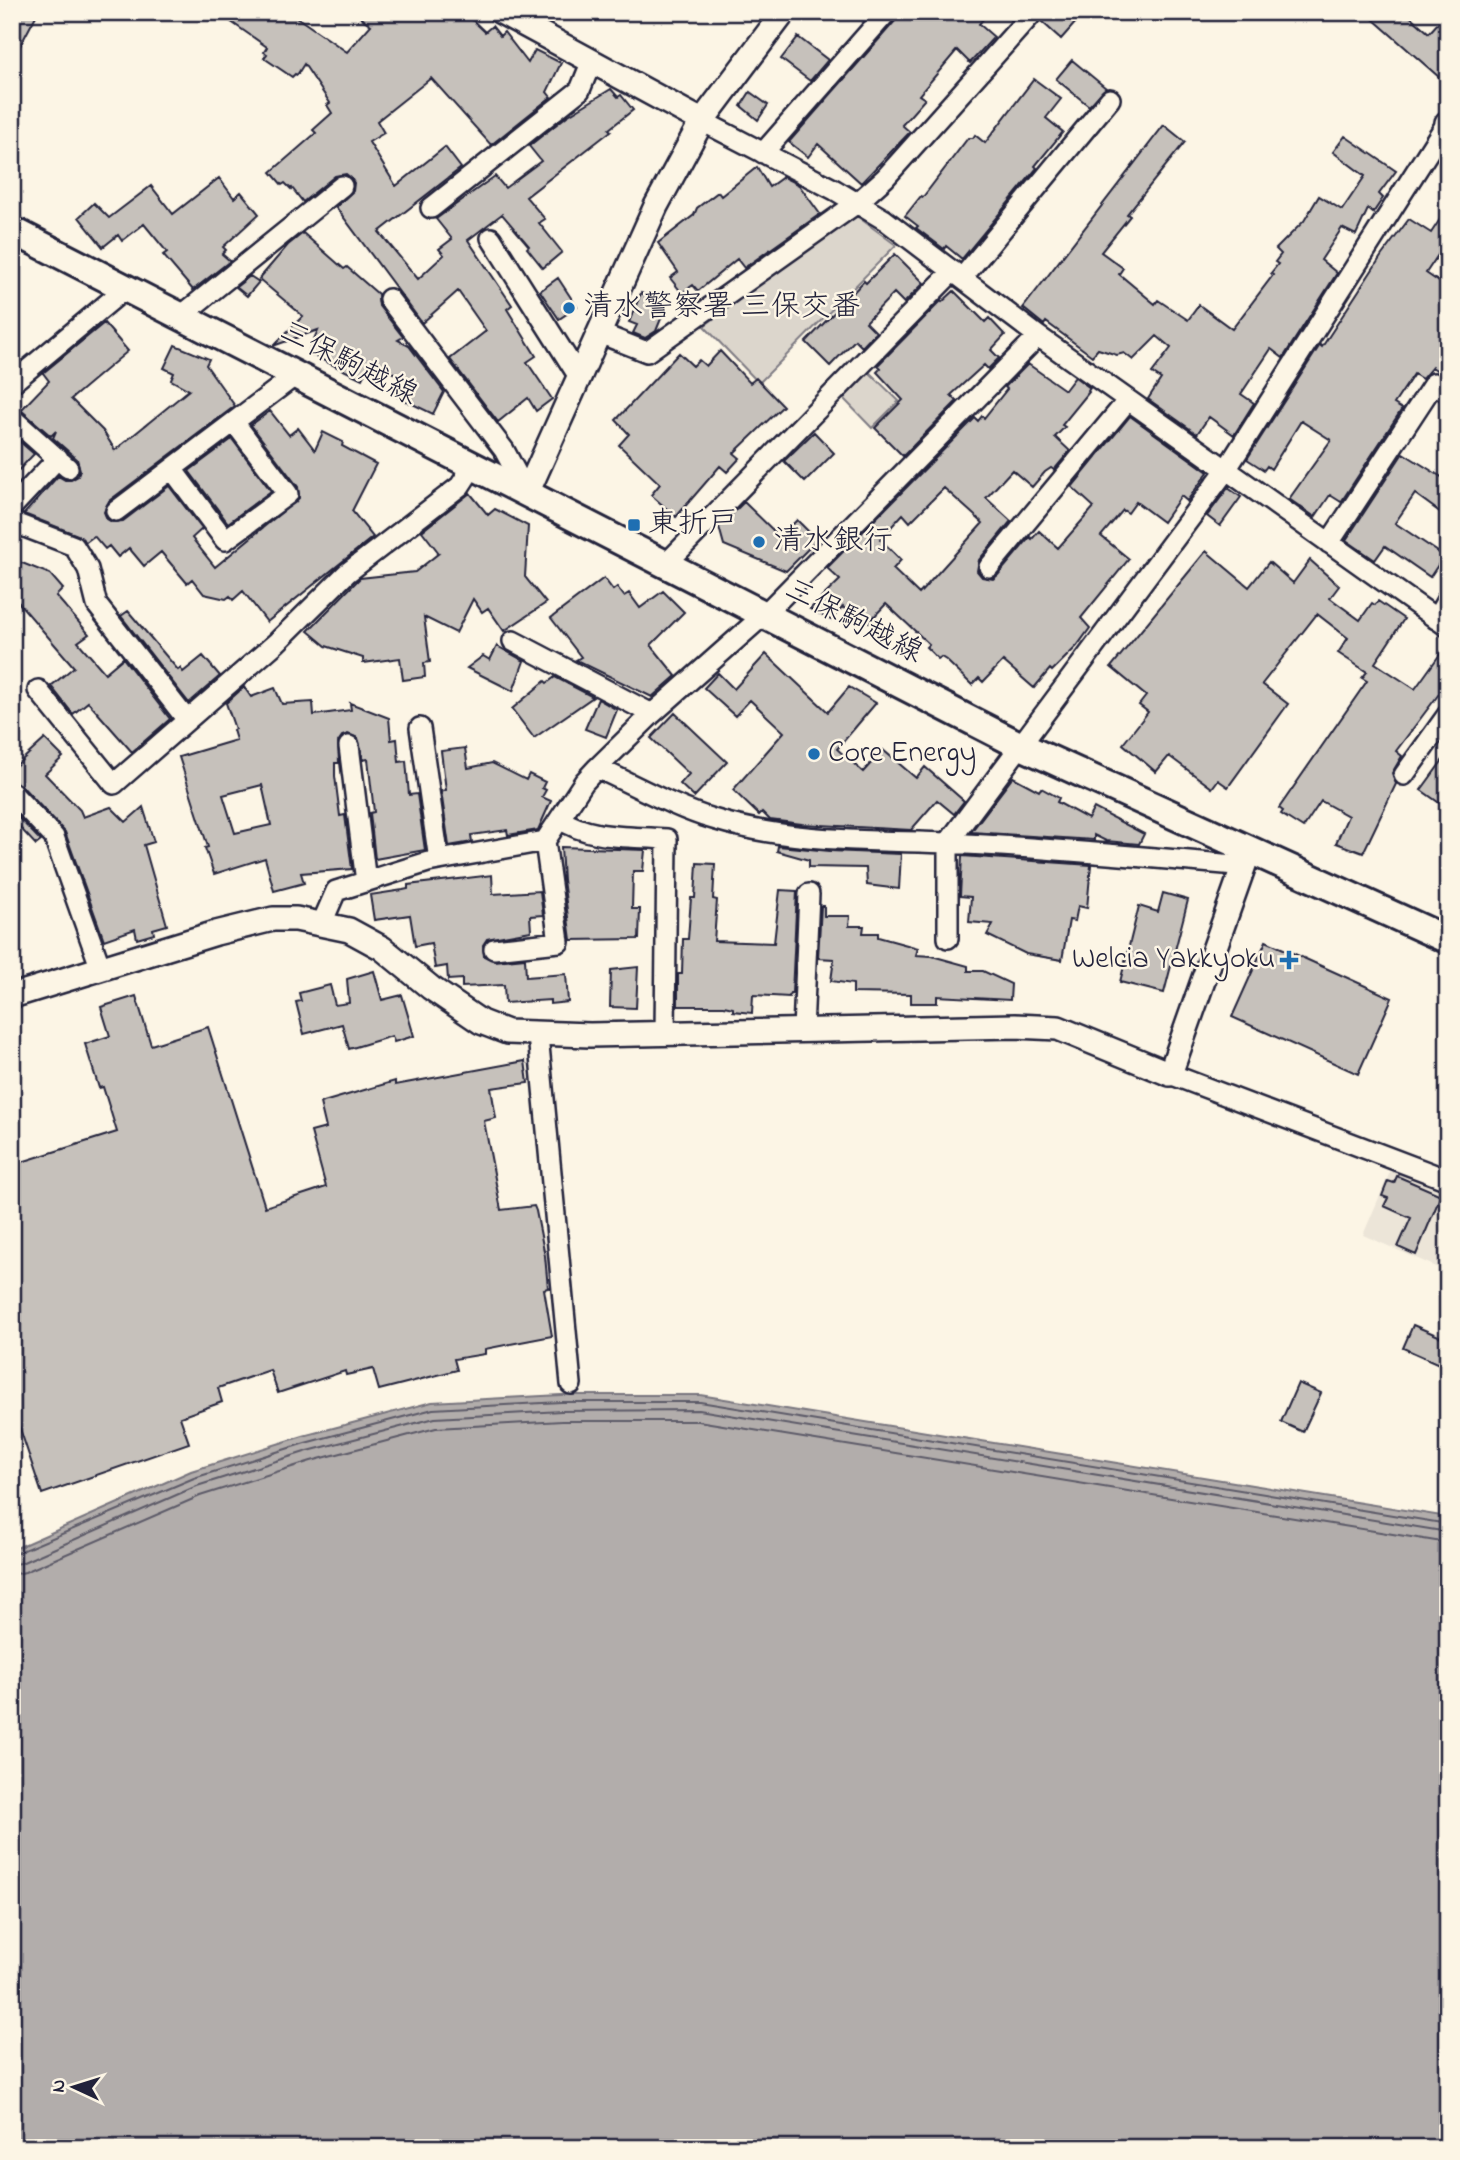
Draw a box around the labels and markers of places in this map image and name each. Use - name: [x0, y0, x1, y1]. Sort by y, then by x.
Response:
- place label: 清水警察署 三保交番: [583, 286, 861, 330]
- marker: 清水警察署 三保交番: [561, 300, 577, 316]
- place label: 東折戸: [648, 503, 738, 547]
- marker: 東折戸: [626, 517, 642, 533]
- place label: 清水銀行: [773, 520, 893, 564]
- marker: 清水銀行: [751, 534, 767, 550]
- place label: Core Energy: [828, 732, 976, 776]
- marker: Core Energy: [806, 746, 822, 762]
- place label: Welcia Yakkyoku: [1072, 938, 1275, 982]
- marker: Welcia Yakkyoku: [1281, 952, 1297, 968]

